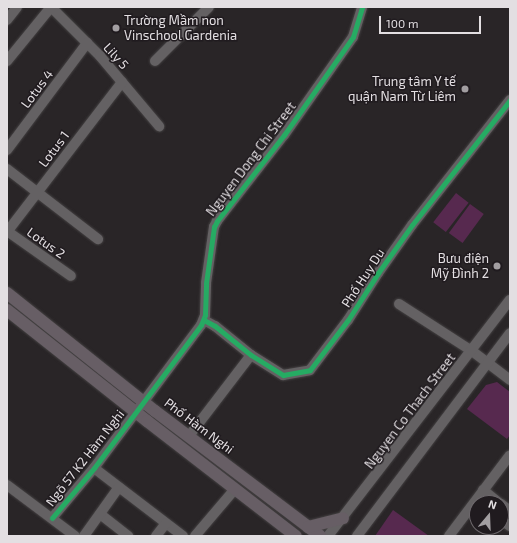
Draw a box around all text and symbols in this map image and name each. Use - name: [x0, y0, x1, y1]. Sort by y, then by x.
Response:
- scale bar: [381, 8, 483, 34]
- place label: Trường Mầm non Vinschool Gardenia: [124, 13, 237, 44]
- text: 100 m: [386, 16, 418, 30]
- marker: Trường Mầm non Vinschool Gardenia: [111, 23, 121, 33]
- street label: Lily 5: [100, 40, 132, 72]
- street label: Lotus 4: [18, 67, 56, 111]
- place label: Trung tâm Y tế quận Nam Từ Liêm: [348, 74, 456, 105]
- marker: Trung tâm Y tế quận Nam Từ Liêm: [459, 83, 471, 95]
- street label: Nguyen Dong Chi Street: [203, 99, 299, 219]
- street label: Lotus 1: [35, 128, 73, 170]
- street label: Lotus 2: [24, 224, 68, 262]
- street label: Phố Huy Du: [338, 245, 388, 311]
- place label: Bưu điện Mỹ Đình 2: [431, 251, 489, 282]
- marker: Bưu điện Mỹ Đình 2: [492, 261, 502, 271]
- street label: Nguyen Co Thach Street: [361, 350, 459, 472]
- street label: Phố Hàm Nghi: [161, 395, 237, 457]
- street label: Ngõ 57 K2 Hàm Nghi: [42, 407, 128, 509]
- north arrow: [469, 495, 509, 535]
- text: N: [487, 497, 499, 512]

